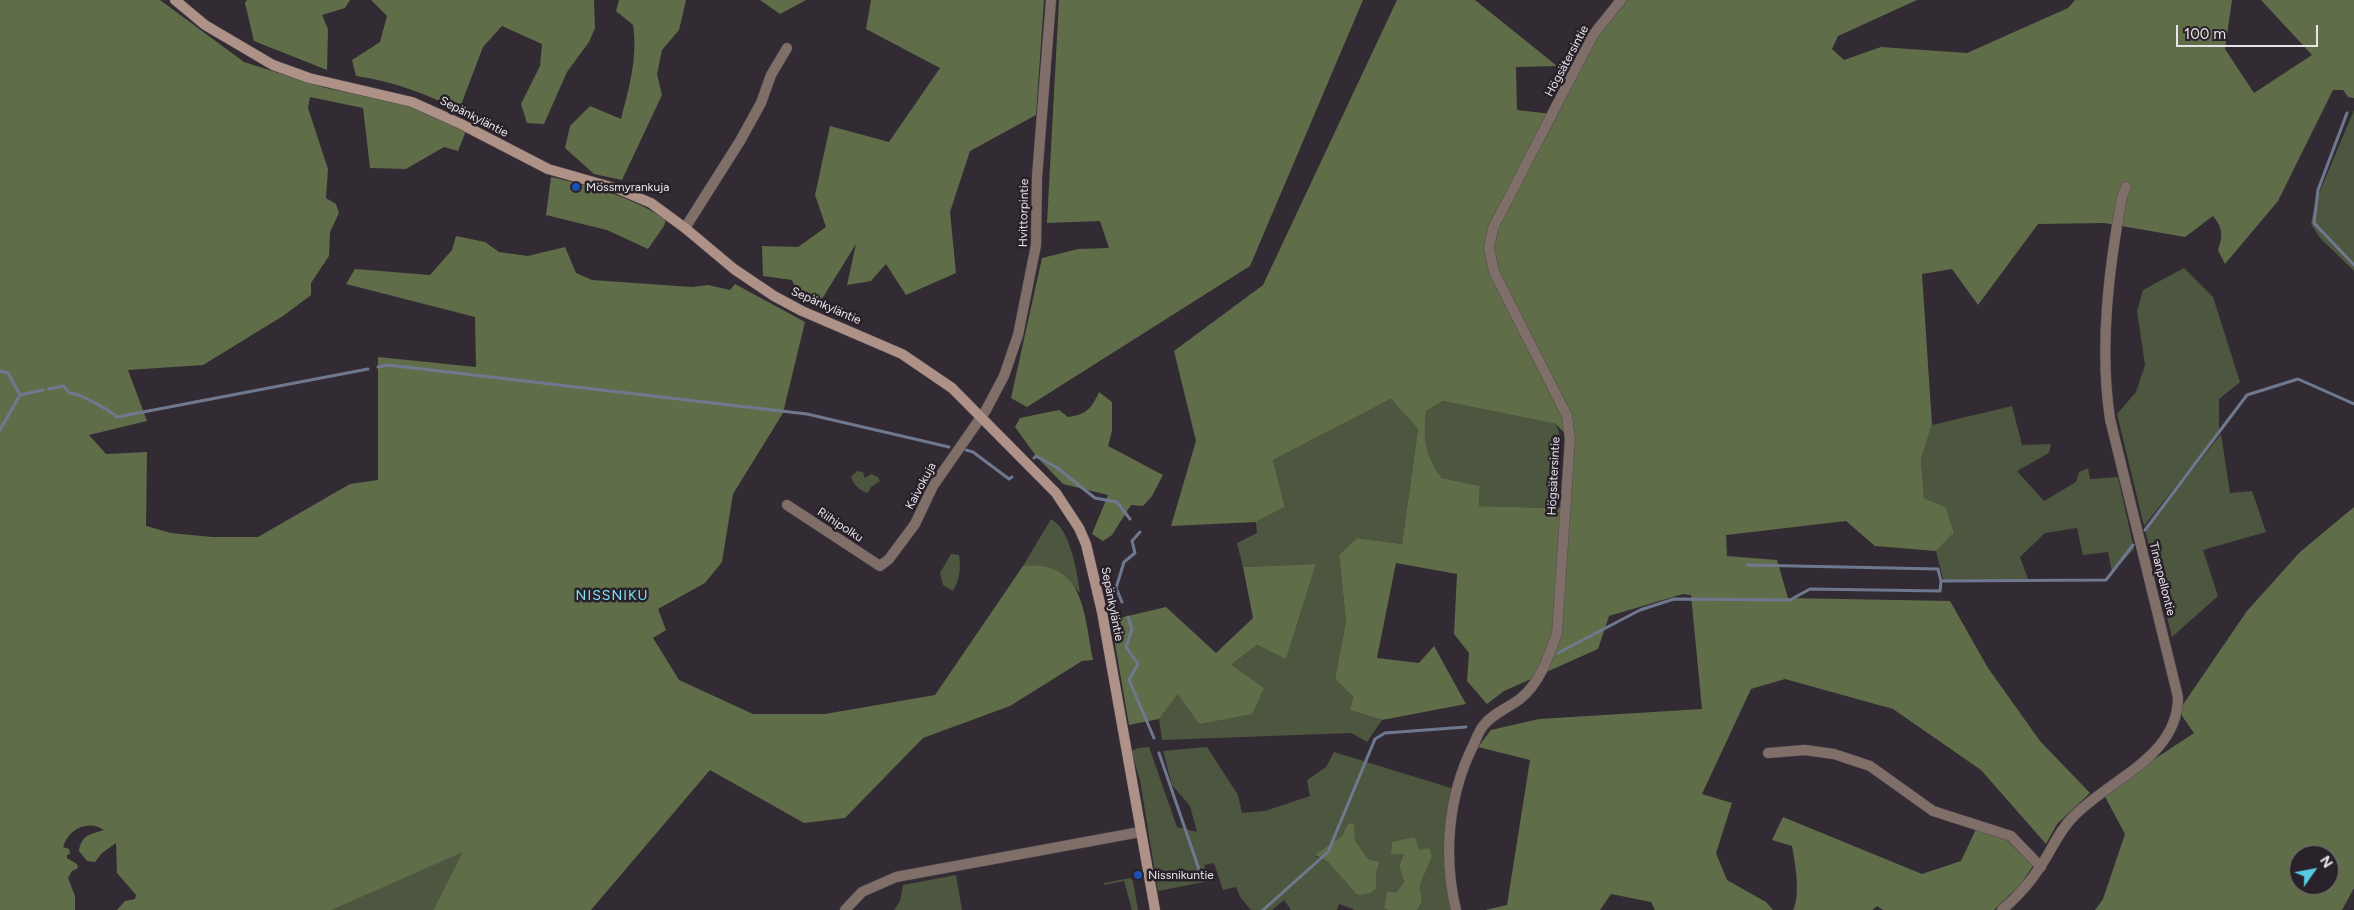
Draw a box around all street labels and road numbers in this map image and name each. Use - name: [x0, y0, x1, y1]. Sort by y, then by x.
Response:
- street label: Högsätersintie: [1542, 23, 1592, 99]
- street label: Sepänkyläntie: [437, 94, 511, 140]
- street label: Hvittorpintie: [1016, 179, 1032, 247]
- street label: Sepänkyläntie: [789, 284, 863, 328]
- street label: Högsätersintie: [1545, 436, 1563, 516]
- street label: Kaivokuja: [903, 460, 939, 512]
- street label: Riihipolku: [814, 505, 866, 545]
- street label: Tinanpellontie: [2146, 541, 2178, 617]
- street label: Sepänkyläntie: [1098, 566, 1126, 642]

